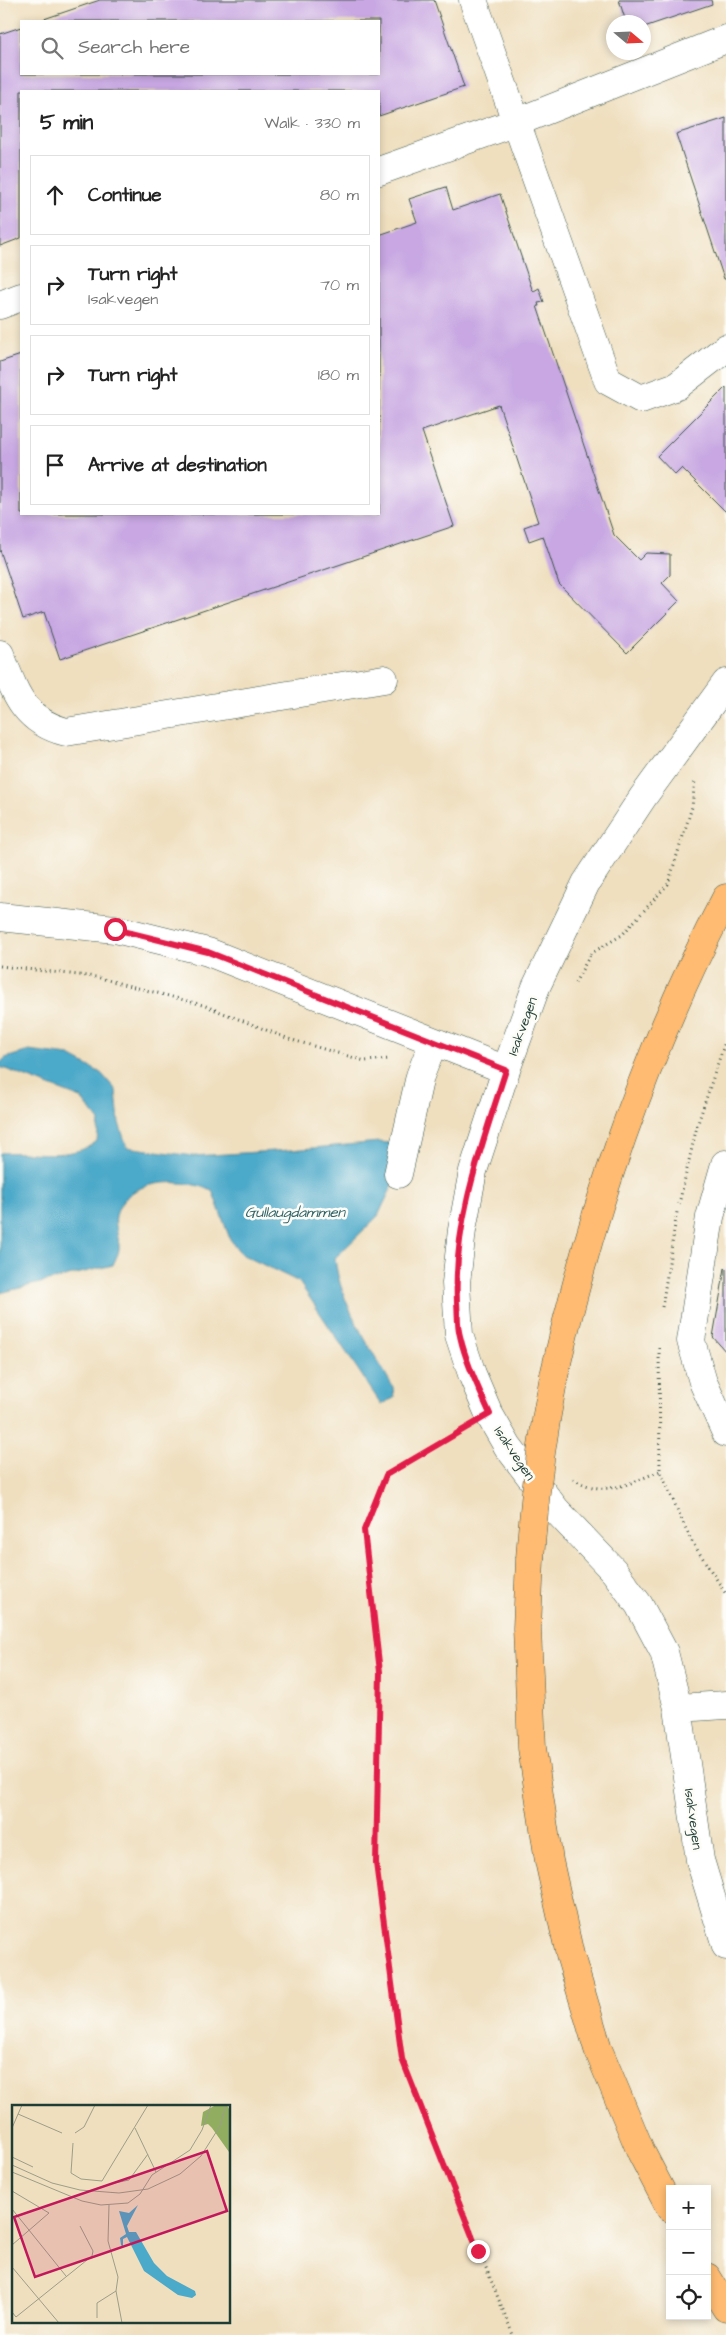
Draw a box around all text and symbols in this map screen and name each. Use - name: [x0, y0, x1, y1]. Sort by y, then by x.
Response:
- north arrow: [606, 15, 651, 60]
- search box: [20, 20, 380, 75]
- icon: search: [38, 34, 66, 62]
- text: Search here: [78, 34, 190, 61]
- text: 5 min: [40, 108, 93, 137]
- text: Walk · 330 m: [264, 112, 360, 134]
- icon: ahead: [41, 181, 69, 209]
- text: Continue: [88, 182, 162, 209]
- text: 80 m: [320, 184, 359, 206]
- text: Turn right: [88, 261, 177, 288]
- icon: right: [41, 271, 69, 299]
- text: 70 m: [320, 274, 359, 296]
- text: Isakvegen: [88, 288, 158, 310]
- icon: right: [41, 361, 69, 389]
- text: Turn right: [88, 362, 177, 389]
- text: 180 m: [318, 364, 359, 386]
- icon: arrive: [41, 451, 69, 479]
- text: Arrive at destination: [88, 452, 267, 479]
- route start: [104, 918, 127, 941]
- street label: Isakvegen: [503, 994, 543, 1059]
- water label: Gullaugdammen: [245, 1202, 346, 1224]
- street label: Isakvegen: [489, 1422, 540, 1485]
- street label: Isakvegen: [679, 1787, 707, 1851]
- inset map: [12, 2105, 230, 2322]
- map controls: [666, 2185, 711, 2320]
- button: +: [666, 2185, 711, 2230]
- button: −: [666, 2230, 711, 2275]
- route end: [467, 2240, 490, 2263]
- button: locate: [666, 2275, 711, 2320]

